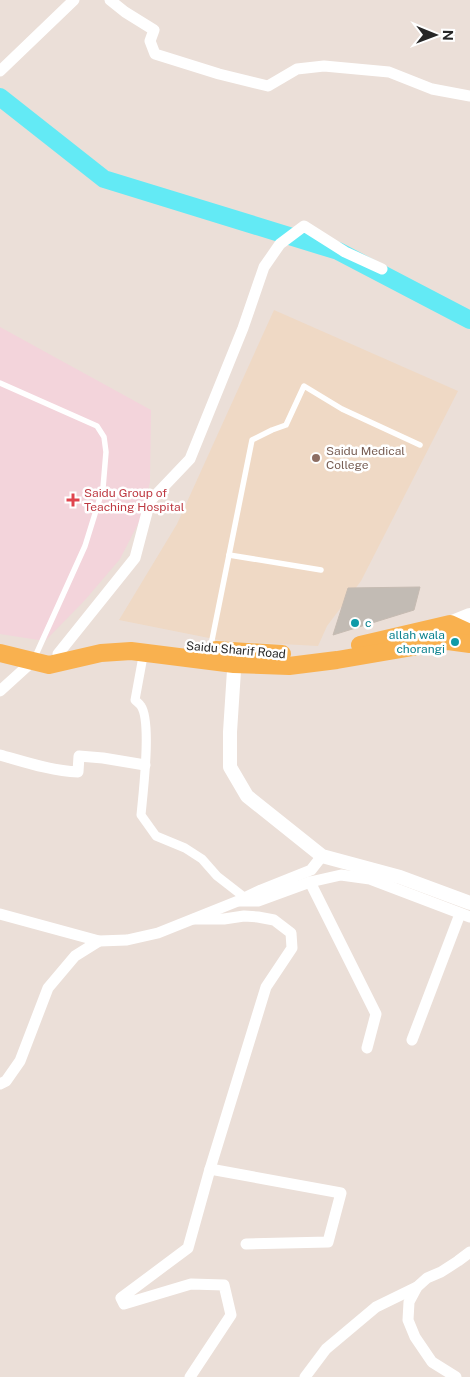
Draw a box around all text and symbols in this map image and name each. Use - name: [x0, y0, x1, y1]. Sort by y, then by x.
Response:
- north arrow: [410, 10, 460, 60]
- text: N: [440, 30, 456, 41]
- place label: Saidu Medical College: [326, 444, 405, 472]
- marker: Saidu Medical College: [310, 452, 322, 464]
- place label: Saidu Group of Teaching Hospital: [84, 486, 185, 514]
- marker: Saidu Group of Teaching Hospital: [66, 493, 80, 507]
- place label: c: [365, 616, 372, 630]
- marker: c: [349, 617, 361, 629]
- place label: allah wala chorangi: [389, 628, 445, 656]
- marker: allah wala chorangi: [449, 636, 461, 648]
- street label: Saidu Sharif Road: [186, 639, 286, 661]

